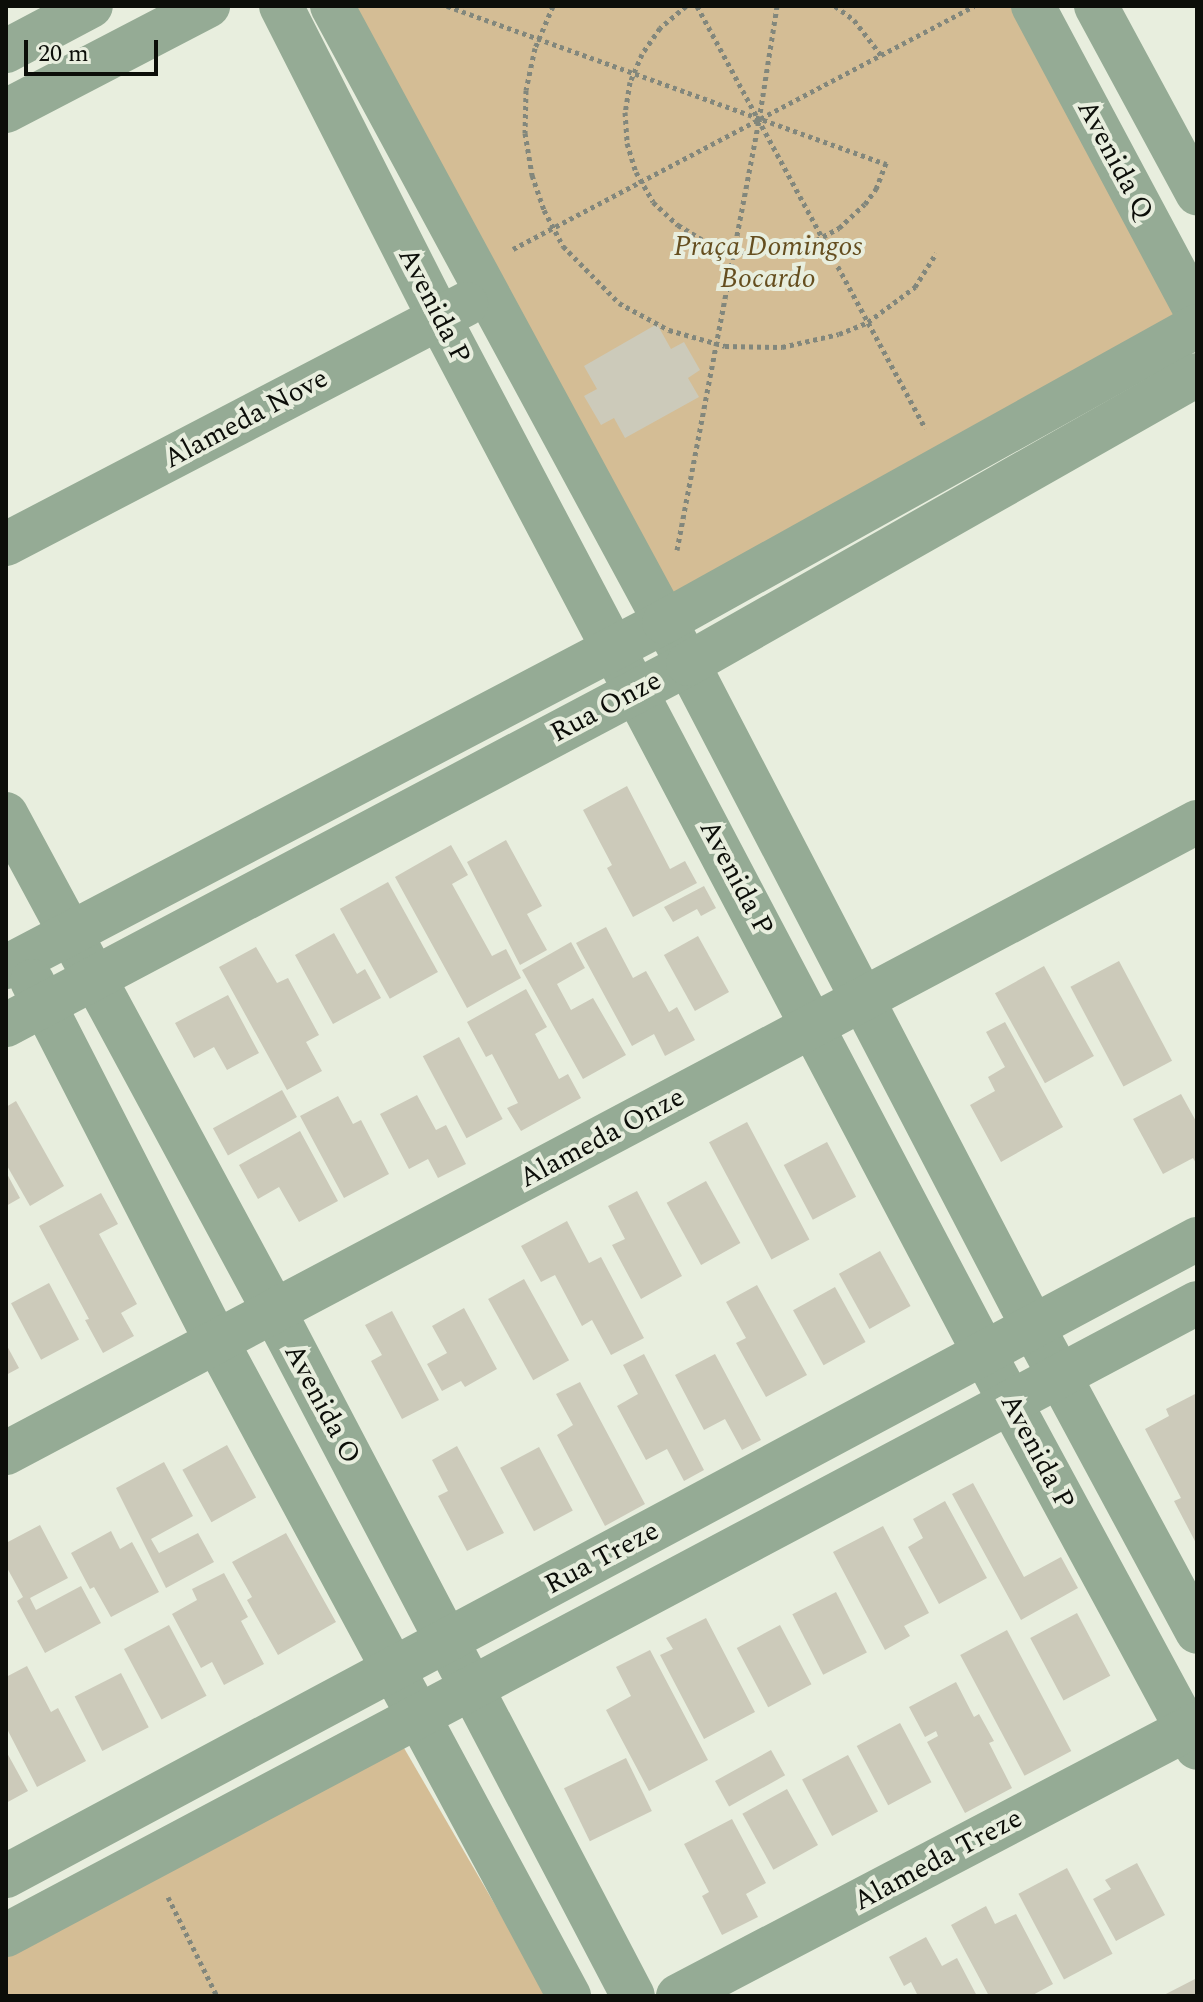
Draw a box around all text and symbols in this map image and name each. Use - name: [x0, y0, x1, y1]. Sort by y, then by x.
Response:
- scale bar: [28, 24, 162, 74]
- text: 20 m: [38, 36, 89, 72]
- street label: Avenida Q: [1069, 94, 1161, 226]
- park label: Praça Domingos Bocardo: [674, 230, 862, 296]
- street label: Avenida P: [390, 242, 478, 370]
- street label: Alameda Nove: [158, 362, 334, 476]
- street label: Rua Onze: [545, 664, 667, 750]
- street label: Avenida P: [692, 814, 780, 942]
- street label: Alameda Onze: [514, 1080, 690, 1196]
- street label: Avenida O: [276, 1338, 368, 1470]
- street label: Avenida P: [993, 1388, 1081, 1516]
- street label: Rua Treze: [539, 1514, 665, 1602]
- street label: Alameda Treze: [848, 1801, 1028, 1919]

